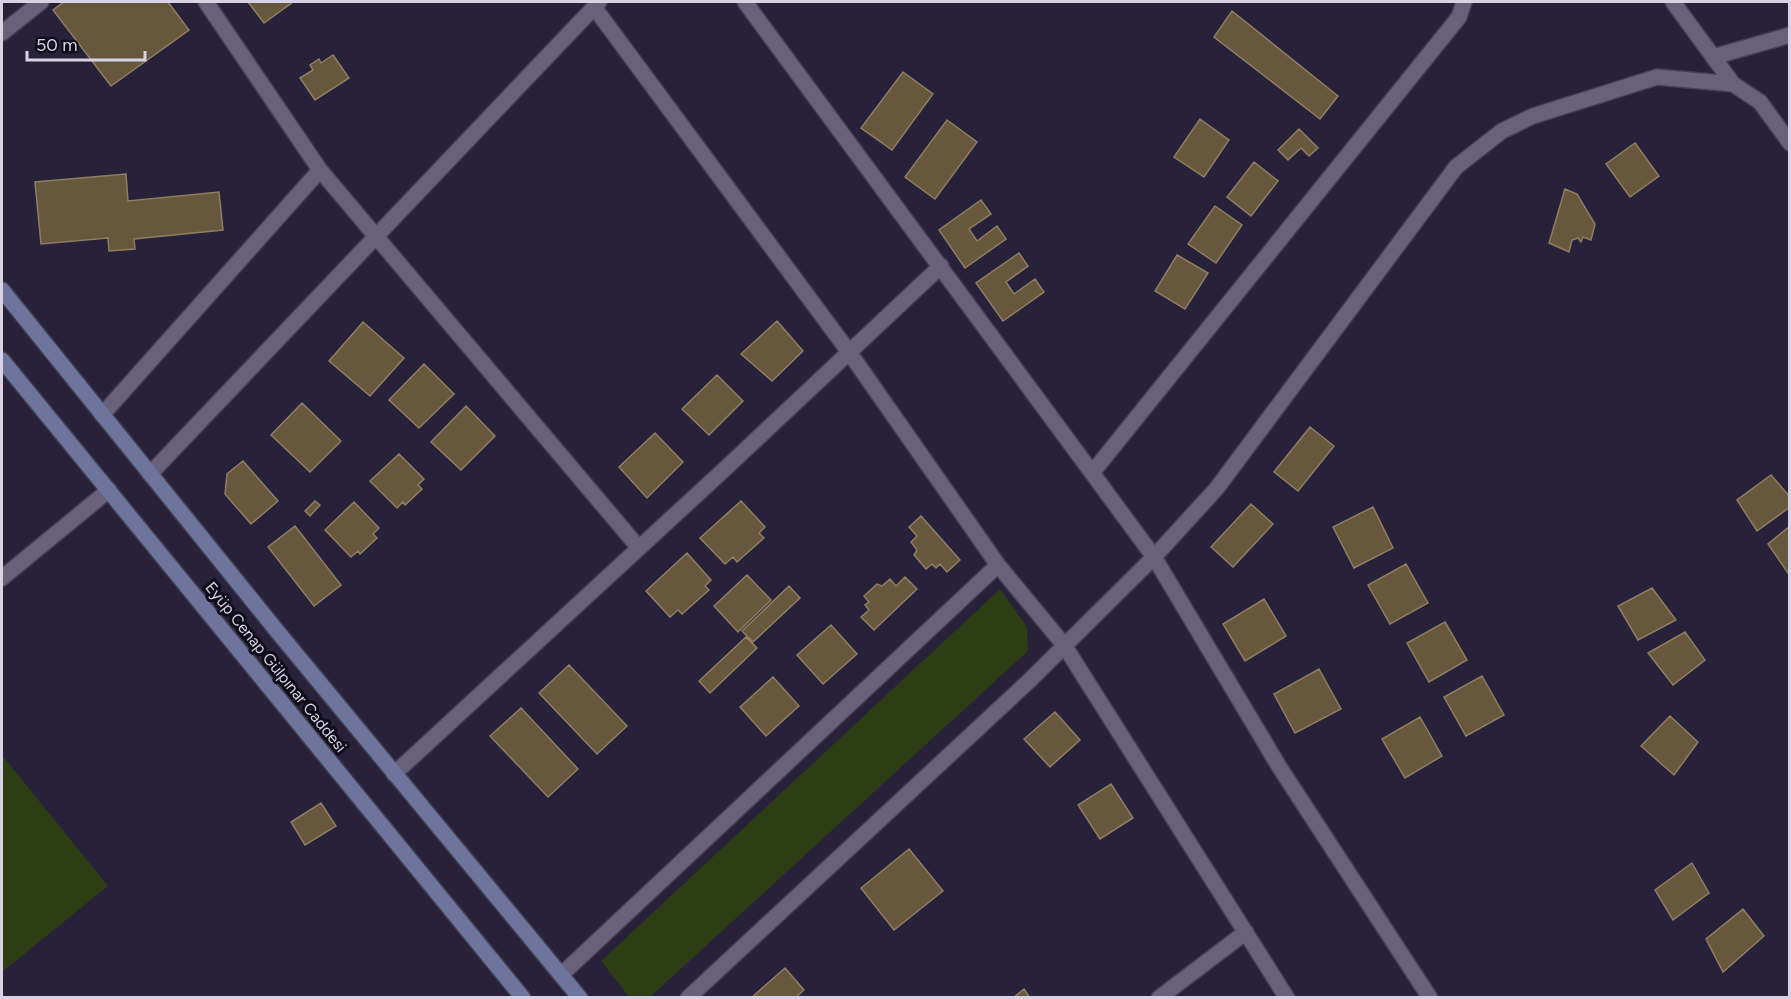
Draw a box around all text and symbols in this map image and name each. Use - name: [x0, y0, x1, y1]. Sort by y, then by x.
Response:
- scale bar: [27, 24, 146, 62]
- text: 50 m: [36, 34, 78, 56]
- street label: Eyüp Cenap Gülpınar Caddesi: [201, 578, 351, 756]

